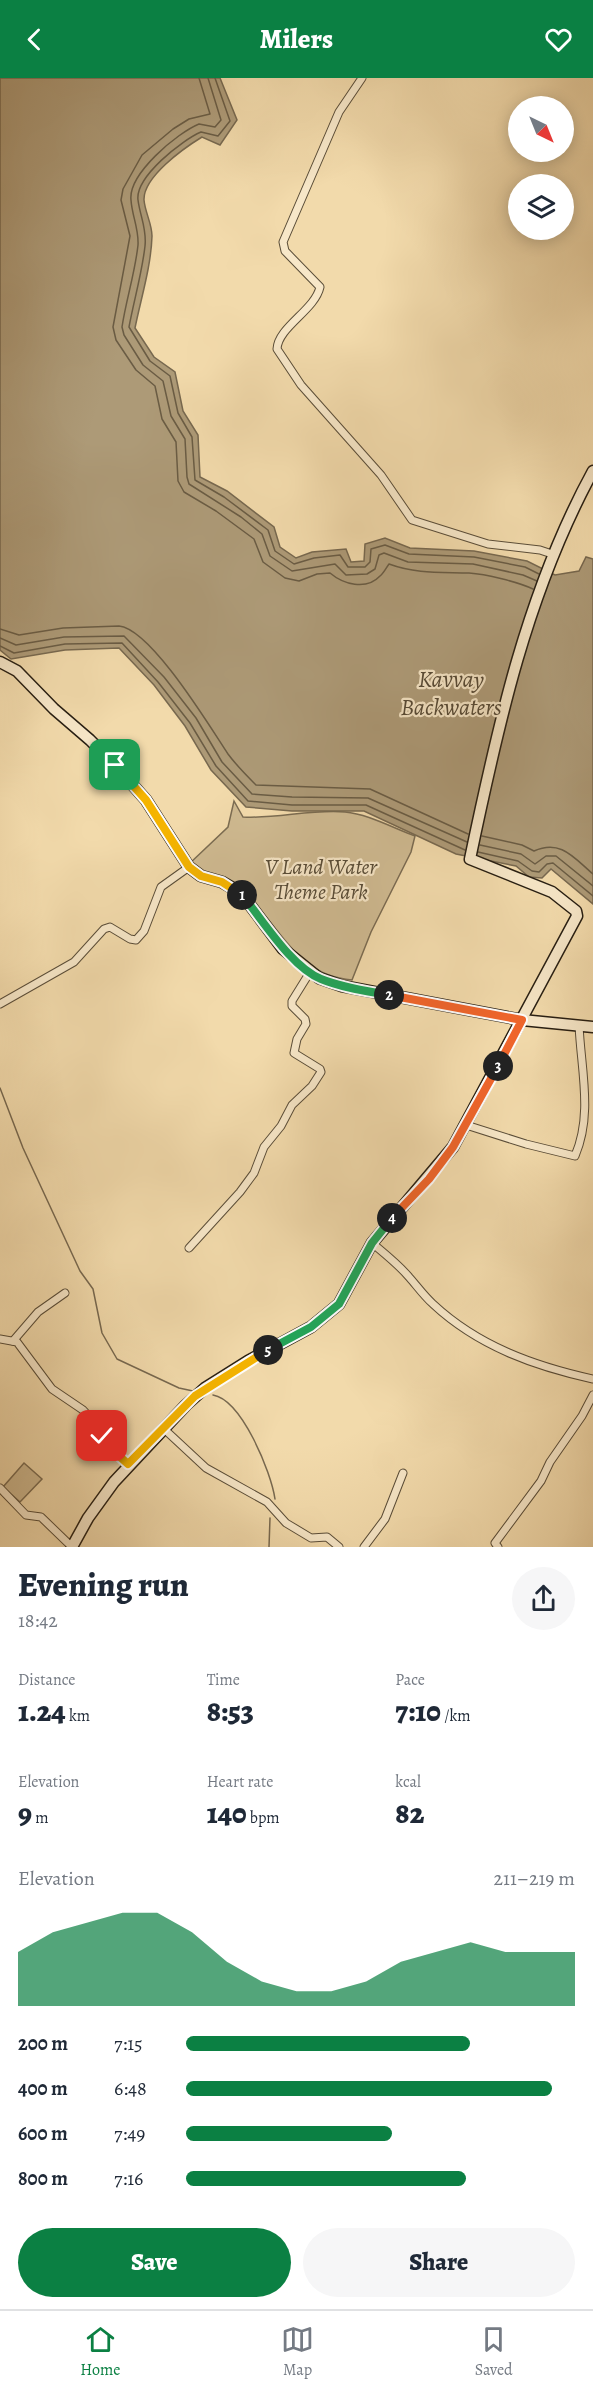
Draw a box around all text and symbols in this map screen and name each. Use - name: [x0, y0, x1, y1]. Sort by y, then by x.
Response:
- text: Milers: [260, 21, 333, 57]
- icon: back: [18, 23, 51, 56]
- icon: heart: [542, 23, 575, 56]
- north arrow: [508, 96, 574, 162]
- map controls: [508, 96, 574, 240]
- button: layers: [508, 174, 574, 240]
- water label: Kavvay Backwaters: [400, 663, 502, 723]
- pin: [89, 739, 140, 790]
- icon: arrive: [98, 748, 131, 781]
- park label: V Land Water Theme Park: [265, 852, 378, 907]
- pin: 1: [227, 880, 257, 910]
- text: 1: [239, 884, 245, 906]
- pin: 2: [374, 980, 404, 1010]
- text: 2: [385, 984, 393, 1006]
- pin: 3: [483, 1051, 513, 1081]
- text: 3: [495, 1055, 501, 1077]
- pin: 4: [377, 1203, 407, 1233]
- text: 4: [388, 1207, 396, 1229]
- pin: 5: [253, 1335, 283, 1365]
- text: 5: [265, 1339, 271, 1361]
- pin: [76, 1410, 127, 1461]
- icon: check: [85, 1419, 118, 1452]
- text: Evening run: [18, 1562, 189, 1607]
- button: share: [512, 1567, 575, 1630]
- text: 18:42: [18, 1607, 58, 1634]
- text: Distance: [18, 1669, 75, 1691]
- text: Time: [207, 1669, 240, 1691]
- text: Pace: [395, 1669, 425, 1691]
- text: 1.24: [18, 1691, 66, 1731]
- text: 8:53: [207, 1691, 254, 1731]
- text: 7:10: [395, 1691, 441, 1731]
- text: km: [66, 1705, 90, 1727]
- text: /km: [441, 1705, 471, 1727]
- text: Elevation: [18, 1771, 79, 1793]
- text: Heart rate: [207, 1771, 273, 1793]
- text: kcal: [395, 1771, 421, 1793]
- text: 9: [18, 1793, 32, 1833]
- text: 140: [207, 1793, 247, 1833]
- text: 82: [395, 1793, 424, 1833]
- text: m: [32, 1807, 49, 1829]
- text: bpm: [247, 1807, 280, 1829]
- text: Elevation: [18, 1865, 95, 1892]
- text: 211–219 m: [494, 1865, 575, 1892]
- text: 200 m: [18, 2030, 68, 2057]
- text: 7:15: [114, 2030, 143, 2057]
- text: 400 m: [18, 2075, 68, 2102]
- text: 6:48: [114, 2075, 147, 2102]
- text: 600 m: [18, 2120, 68, 2147]
- text: 7:49: [114, 2120, 145, 2147]
- text: 800 m: [18, 2165, 68, 2192]
- text: 7:16: [114, 2165, 143, 2192]
- button: Save: [18, 2228, 291, 2297]
- button: Share: [303, 2228, 575, 2297]
- tab: Home: [80, 2323, 121, 2381]
- tab: Map: [281, 2323, 314, 2381]
- tab: Saved: [475, 2323, 513, 2381]

